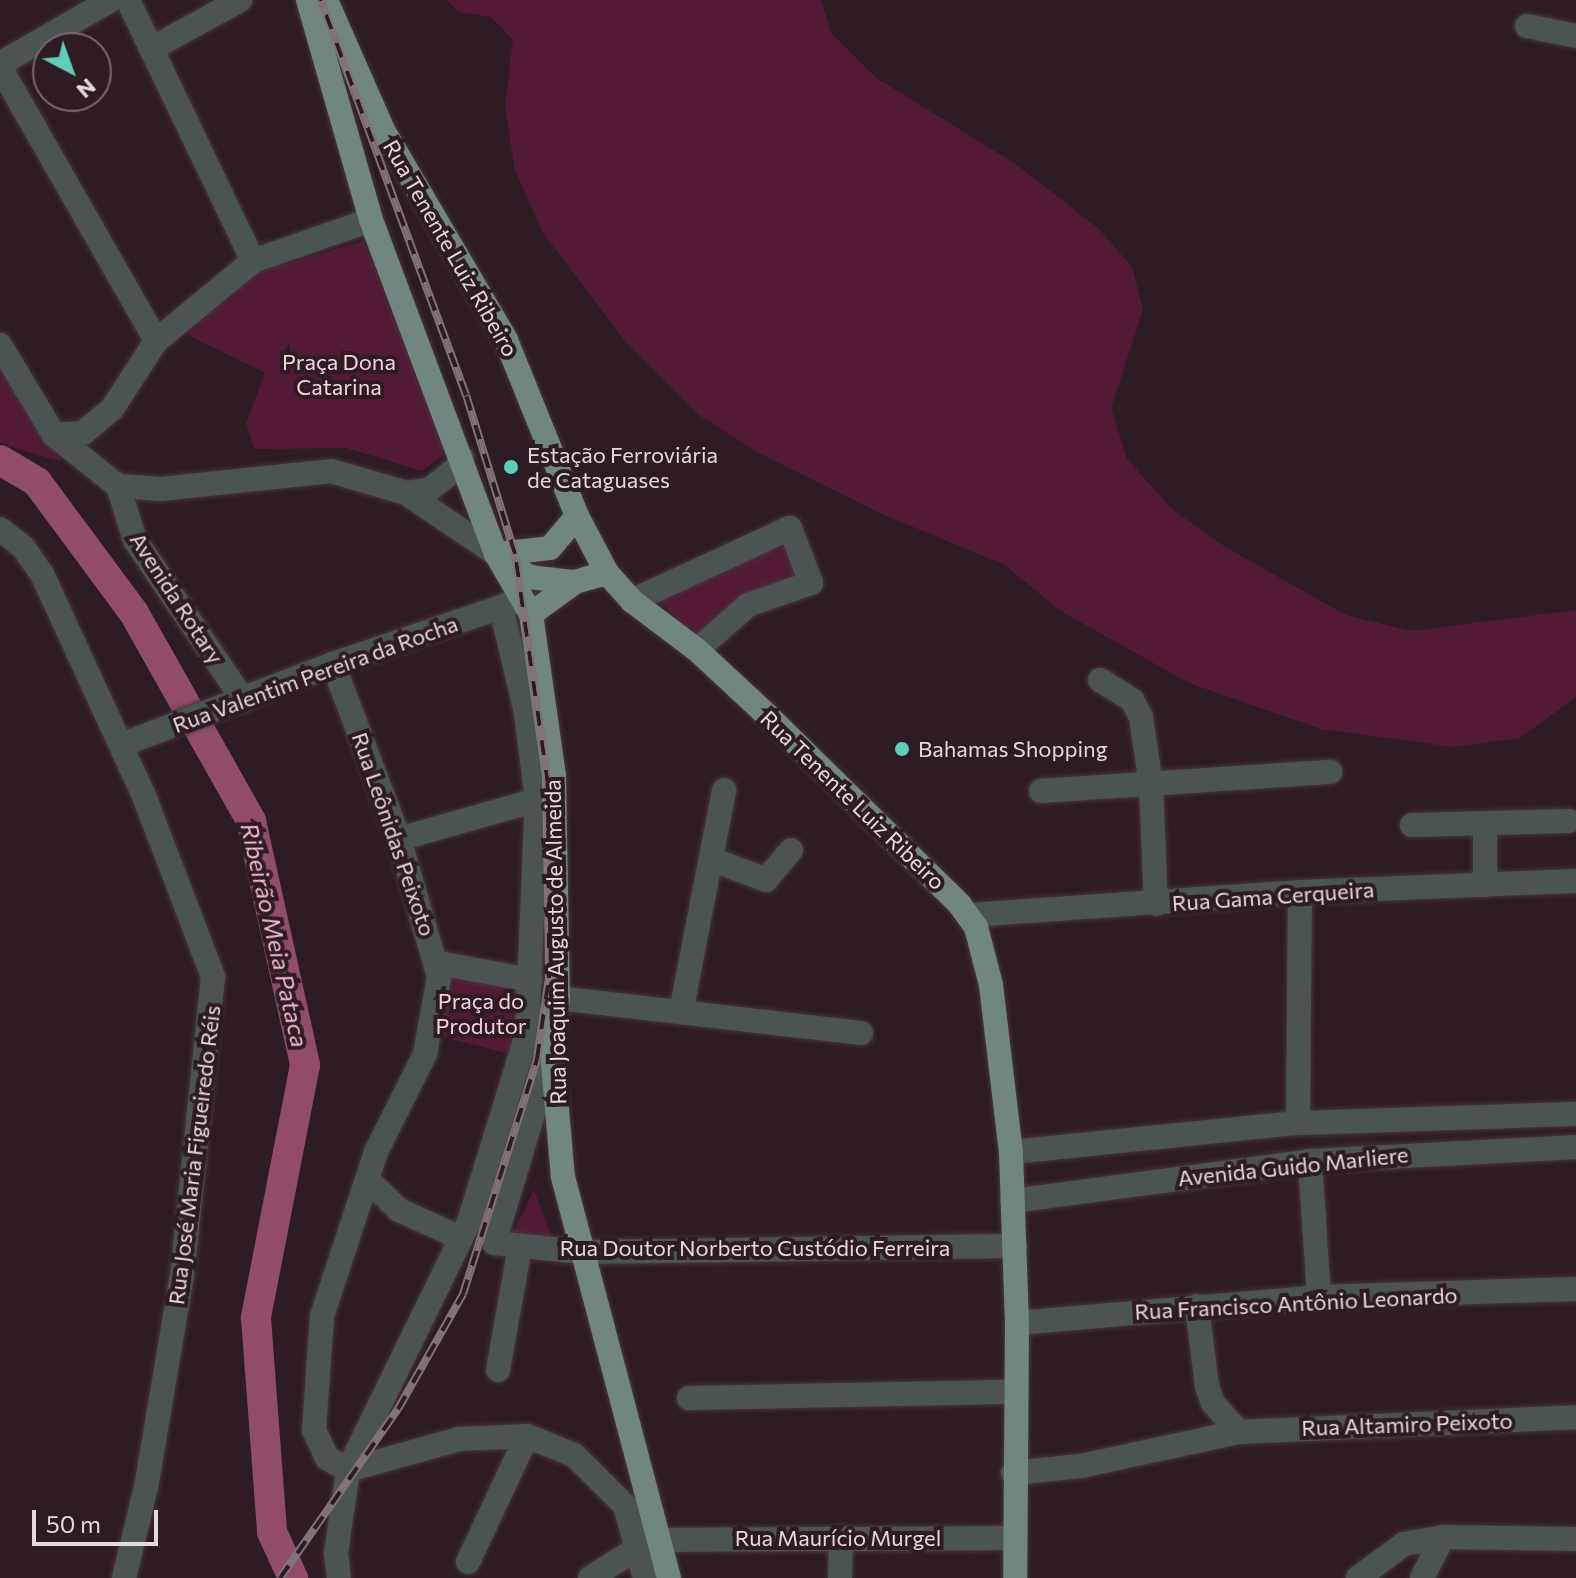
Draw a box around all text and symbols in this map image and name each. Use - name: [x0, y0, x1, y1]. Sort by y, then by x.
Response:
- north arrow: [32, 32, 112, 112]
- text: N: [72, 73, 102, 105]
- street label: Rua Tenente Luiz Ribeiro: [378, 135, 524, 361]
- park label: Praça Dona Catarina: [282, 348, 396, 400]
- place label: Estação Ferroviária de Cataguases: [527, 441, 718, 492]
- marker: Estação Ferroviária de Cataguases: [502, 458, 520, 476]
- street label: Avenida Rotary: [125, 527, 229, 669]
- street label: Rua Valentim Pereira da Rocha: [169, 610, 461, 738]
- street label: Rua Tenente Luiz Ribeiro: [755, 705, 951, 895]
- street label: Rua Leônidas Peixoto: [347, 729, 441, 939]
- place label: Bahamas Shopping: [918, 736, 1108, 762]
- marker: Bahamas Shopping: [893, 740, 911, 758]
- street label: Rua Joaquim Augusto de Almeida: [539, 779, 571, 1105]
- water label: Ribeirão Meia Pataca: [235, 820, 315, 1050]
- street label: Rua Gama Cerqueira: [1171, 876, 1375, 916]
- park label: Praça do Produtor: [435, 987, 527, 1038]
- street label: Rua José Maria Figueiredo Réis: [163, 1004, 225, 1306]
- street label: Avenida Guido Marliere: [1176, 1141, 1410, 1191]
- street label: Rua Doutor Norberto Custódio Ferreira: [560, 1235, 950, 1261]
- street label: Rua Francisco Antônio Leonardo: [1134, 1281, 1458, 1325]
- street label: Rua Altamiro Peixoto: [1301, 1407, 1513, 1441]
- scale bar: [36, 1494, 162, 1544]
- text: 50 m: [46, 1509, 101, 1538]
- street label: Rua Maurício Murgel: [735, 1525, 941, 1551]

